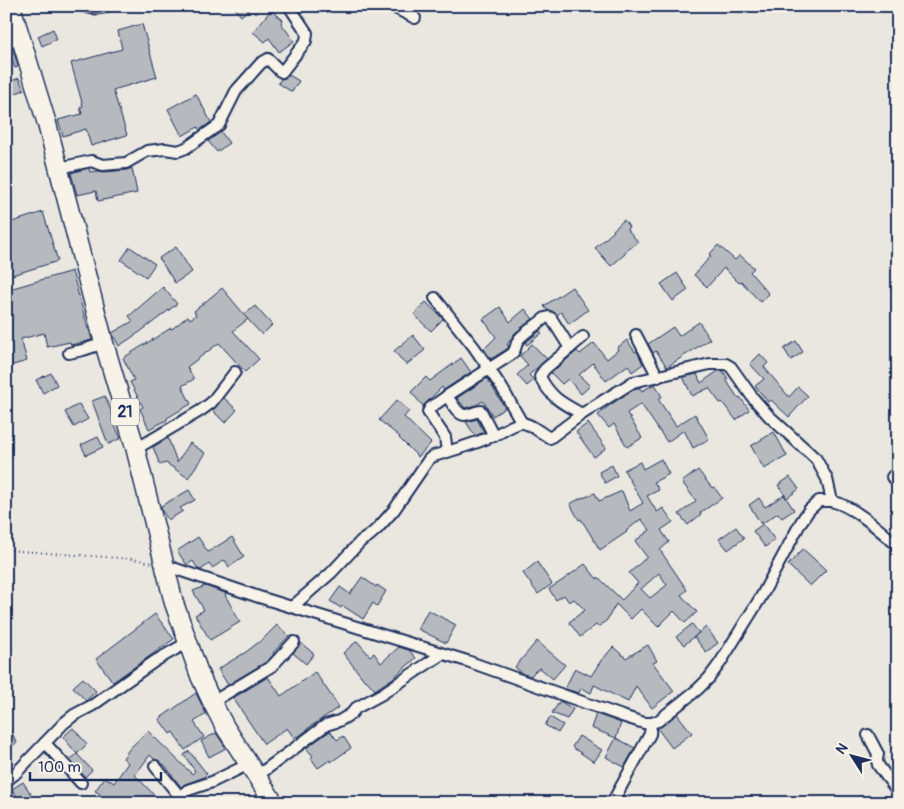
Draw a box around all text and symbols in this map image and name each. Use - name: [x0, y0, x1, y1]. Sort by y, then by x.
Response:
- road number: 21: [111, 398, 139, 426]
- north arrow: [826, 732, 876, 782]
- text: N: [832, 740, 852, 757]
- scale bar: [30, 749, 161, 781]
- text: 100 m: [38, 758, 81, 777]

